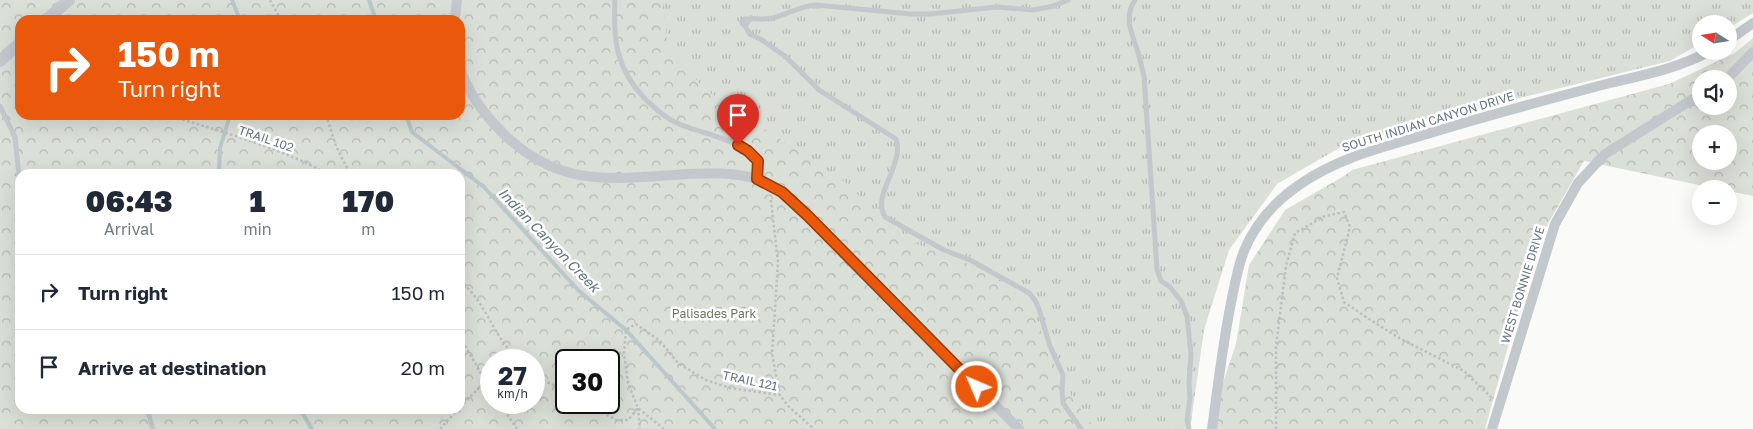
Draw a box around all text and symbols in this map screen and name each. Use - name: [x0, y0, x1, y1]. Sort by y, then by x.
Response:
- north arrow: [1692, 15, 1738, 60]
- map controls: [1692, 15, 1737, 225]
- text: 150 m: [118, 33, 220, 75]
- icon: right: [35, 35, 100, 100]
- button: sound: [1692, 70, 1737, 115]
- text: Turn right: [118, 75, 221, 102]
- street label: SOUTH INDIAN CANYON DRIVE: [1340, 88, 1516, 155]
- pin: [717, 94, 759, 145]
- icon: arrive: [724, 101, 752, 129]
- street label: TRAIL 102: [237, 122, 296, 155]
- button: +: [1692, 125, 1737, 170]
- button: −: [1692, 180, 1737, 225]
- text: 06:43: [86, 183, 173, 219]
- text: 1: [250, 183, 265, 219]
- text: 170: [342, 183, 394, 219]
- water label: Indian Canyon Creek: [495, 184, 605, 297]
- text: Arrival: [104, 219, 154, 239]
- text: min: [243, 219, 272, 239]
- text: m: [361, 219, 375, 239]
- street label: WEST BONNIE DRIVE: [1498, 224, 1547, 345]
- icon: right: [35, 278, 63, 306]
- text: Turn right: [78, 281, 168, 304]
- text: 150 m: [391, 281, 445, 304]
- park label: Palisades Park: [672, 306, 756, 321]
- speed limit sign: 30: [555, 349, 620, 414]
- icon: arrive: [35, 353, 63, 381]
- text: Arrive at destination: [78, 356, 266, 379]
- text: 20 m: [401, 356, 445, 379]
- text: 27: [498, 360, 527, 391]
- position arrow: [950, 360, 1002, 412]
- street label: TRAIL 121: [721, 367, 779, 394]
- text: km/h: [497, 386, 528, 401]

